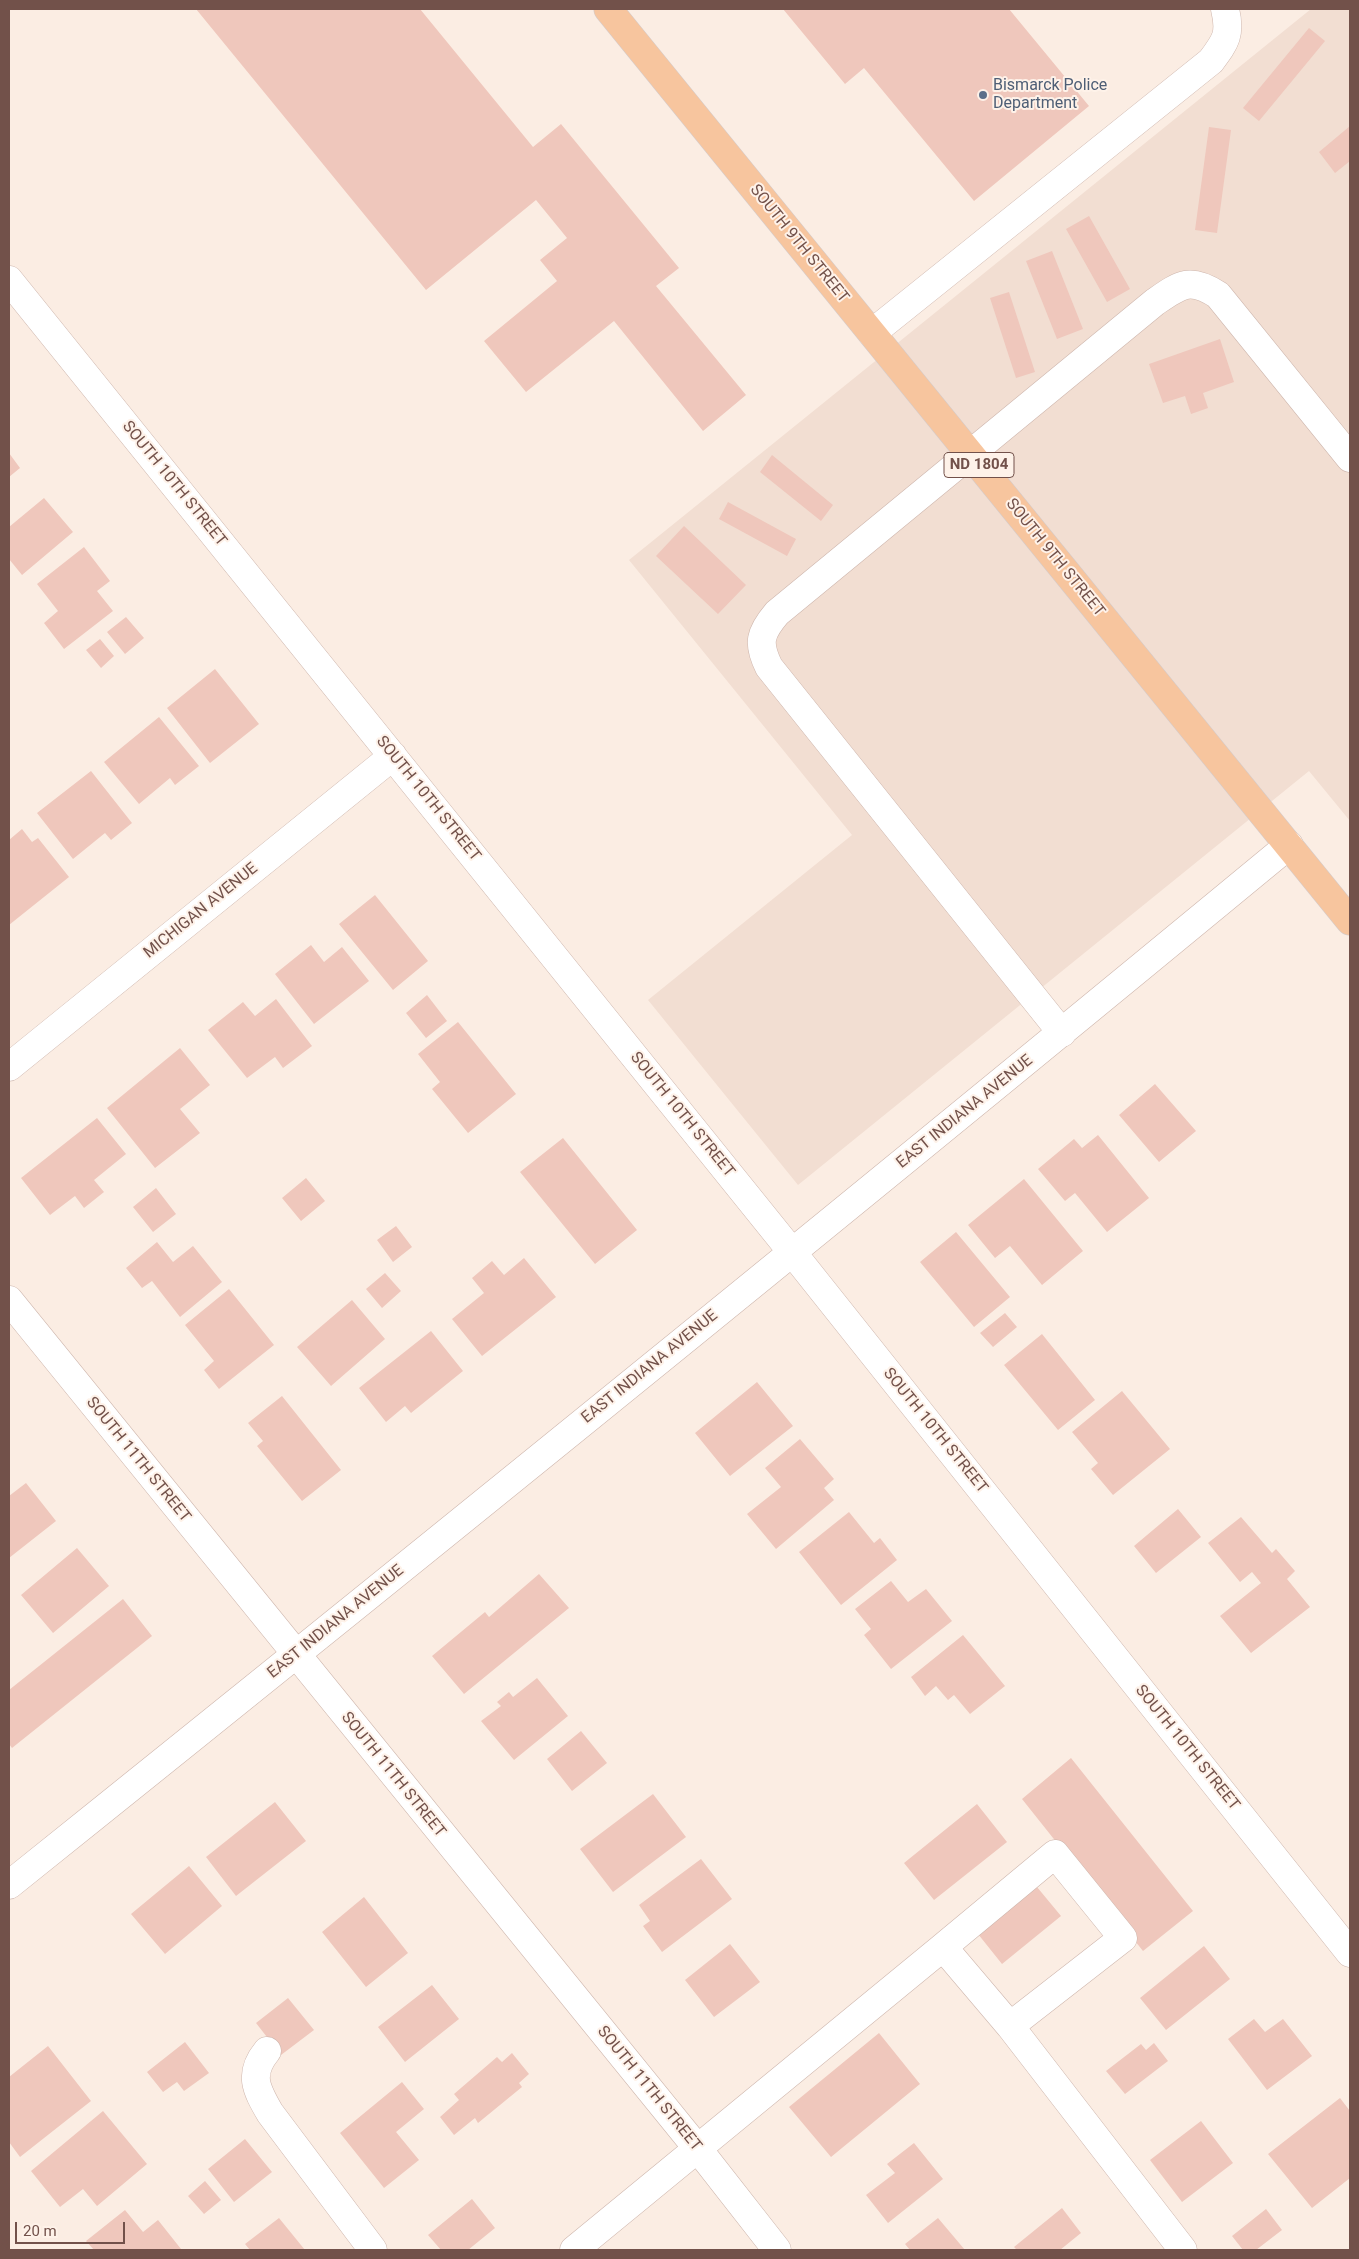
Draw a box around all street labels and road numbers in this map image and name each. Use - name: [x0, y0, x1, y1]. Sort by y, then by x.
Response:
- street label: SOUTH 9TH STREET: [745, 181, 853, 307]
- street label: SOUTH 10TH STREET: [118, 418, 230, 550]
- road number: ND 1804: [944, 452, 1014, 478]
- street label: SOUTH 9TH STREET: [1001, 495, 1109, 621]
- street label: SOUTH 10TH STREET: [372, 733, 484, 865]
- street label: MICHIGAN AVENUE: [140, 859, 262, 963]
- street label: SOUTH 10TH STREET: [626, 1049, 738, 1181]
- street label: EAST INDIANA AVENUE: [893, 1051, 1037, 1173]
- street label: EAST INDIANA AVENUE: [578, 1306, 722, 1428]
- street label: SOUTH 10TH STREET: [879, 1365, 991, 1497]
- street label: SOUTH 11TH STREET: [82, 1394, 194, 1526]
- street label: EAST INDIANA AVENUE: [264, 1561, 408, 1683]
- street label: SOUTH 10TH STREET: [1131, 1682, 1243, 1814]
- street label: SOUTH 11TH STREET: [337, 1709, 449, 1841]
- street label: SOUTH 11TH STREET: [593, 2023, 705, 2155]

